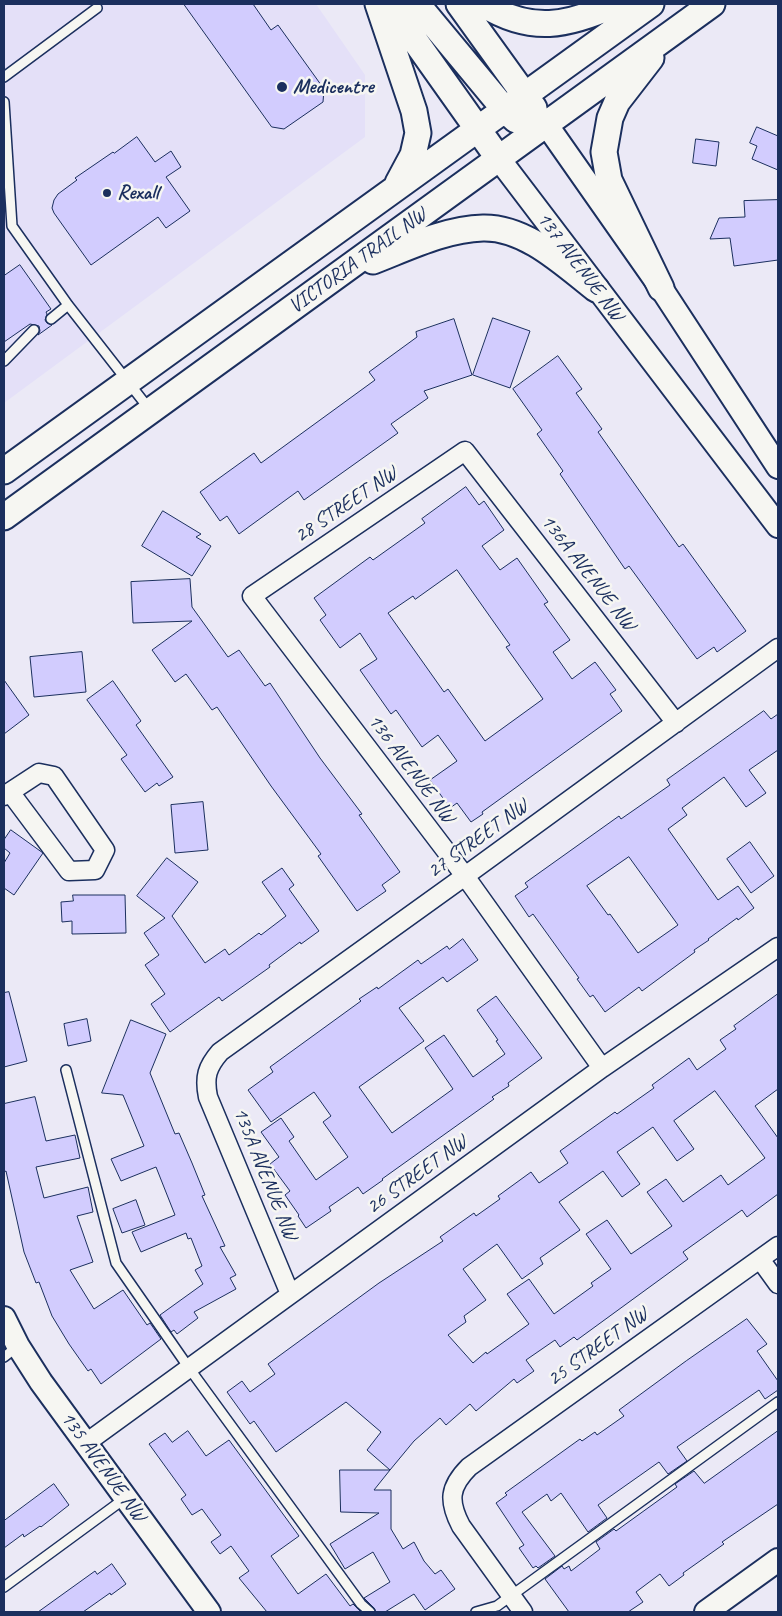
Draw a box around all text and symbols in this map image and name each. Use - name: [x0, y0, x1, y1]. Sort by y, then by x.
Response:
- place label: Medicentre: [293, 74, 374, 100]
- marker: Medicentre: [275, 80, 289, 94]
- place label: Rexall: [117, 180, 159, 206]
- marker: Rexall: [101, 187, 113, 199]
- street label: VICTORIA TRAIL NW: [284, 202, 432, 320]
- street label: 137 AVENUE NW: [531, 207, 629, 327]
- street label: 28 STREET NW: [290, 461, 402, 549]
- street label: 136A AVENUE NW: [535, 510, 641, 636]
- street label: 136 AVENUE NW: [362, 709, 460, 829]
- street label: 27 STREET NW: [423, 794, 533, 884]
- street label: 135A AVENUE NW: [227, 1104, 303, 1244]
- street label: 26 STREET NW: [362, 1130, 472, 1220]
- street label: 25 STREET NW: [543, 1302, 653, 1392]
- street label: 135 AVENUE NW: [55, 1407, 151, 1527]

